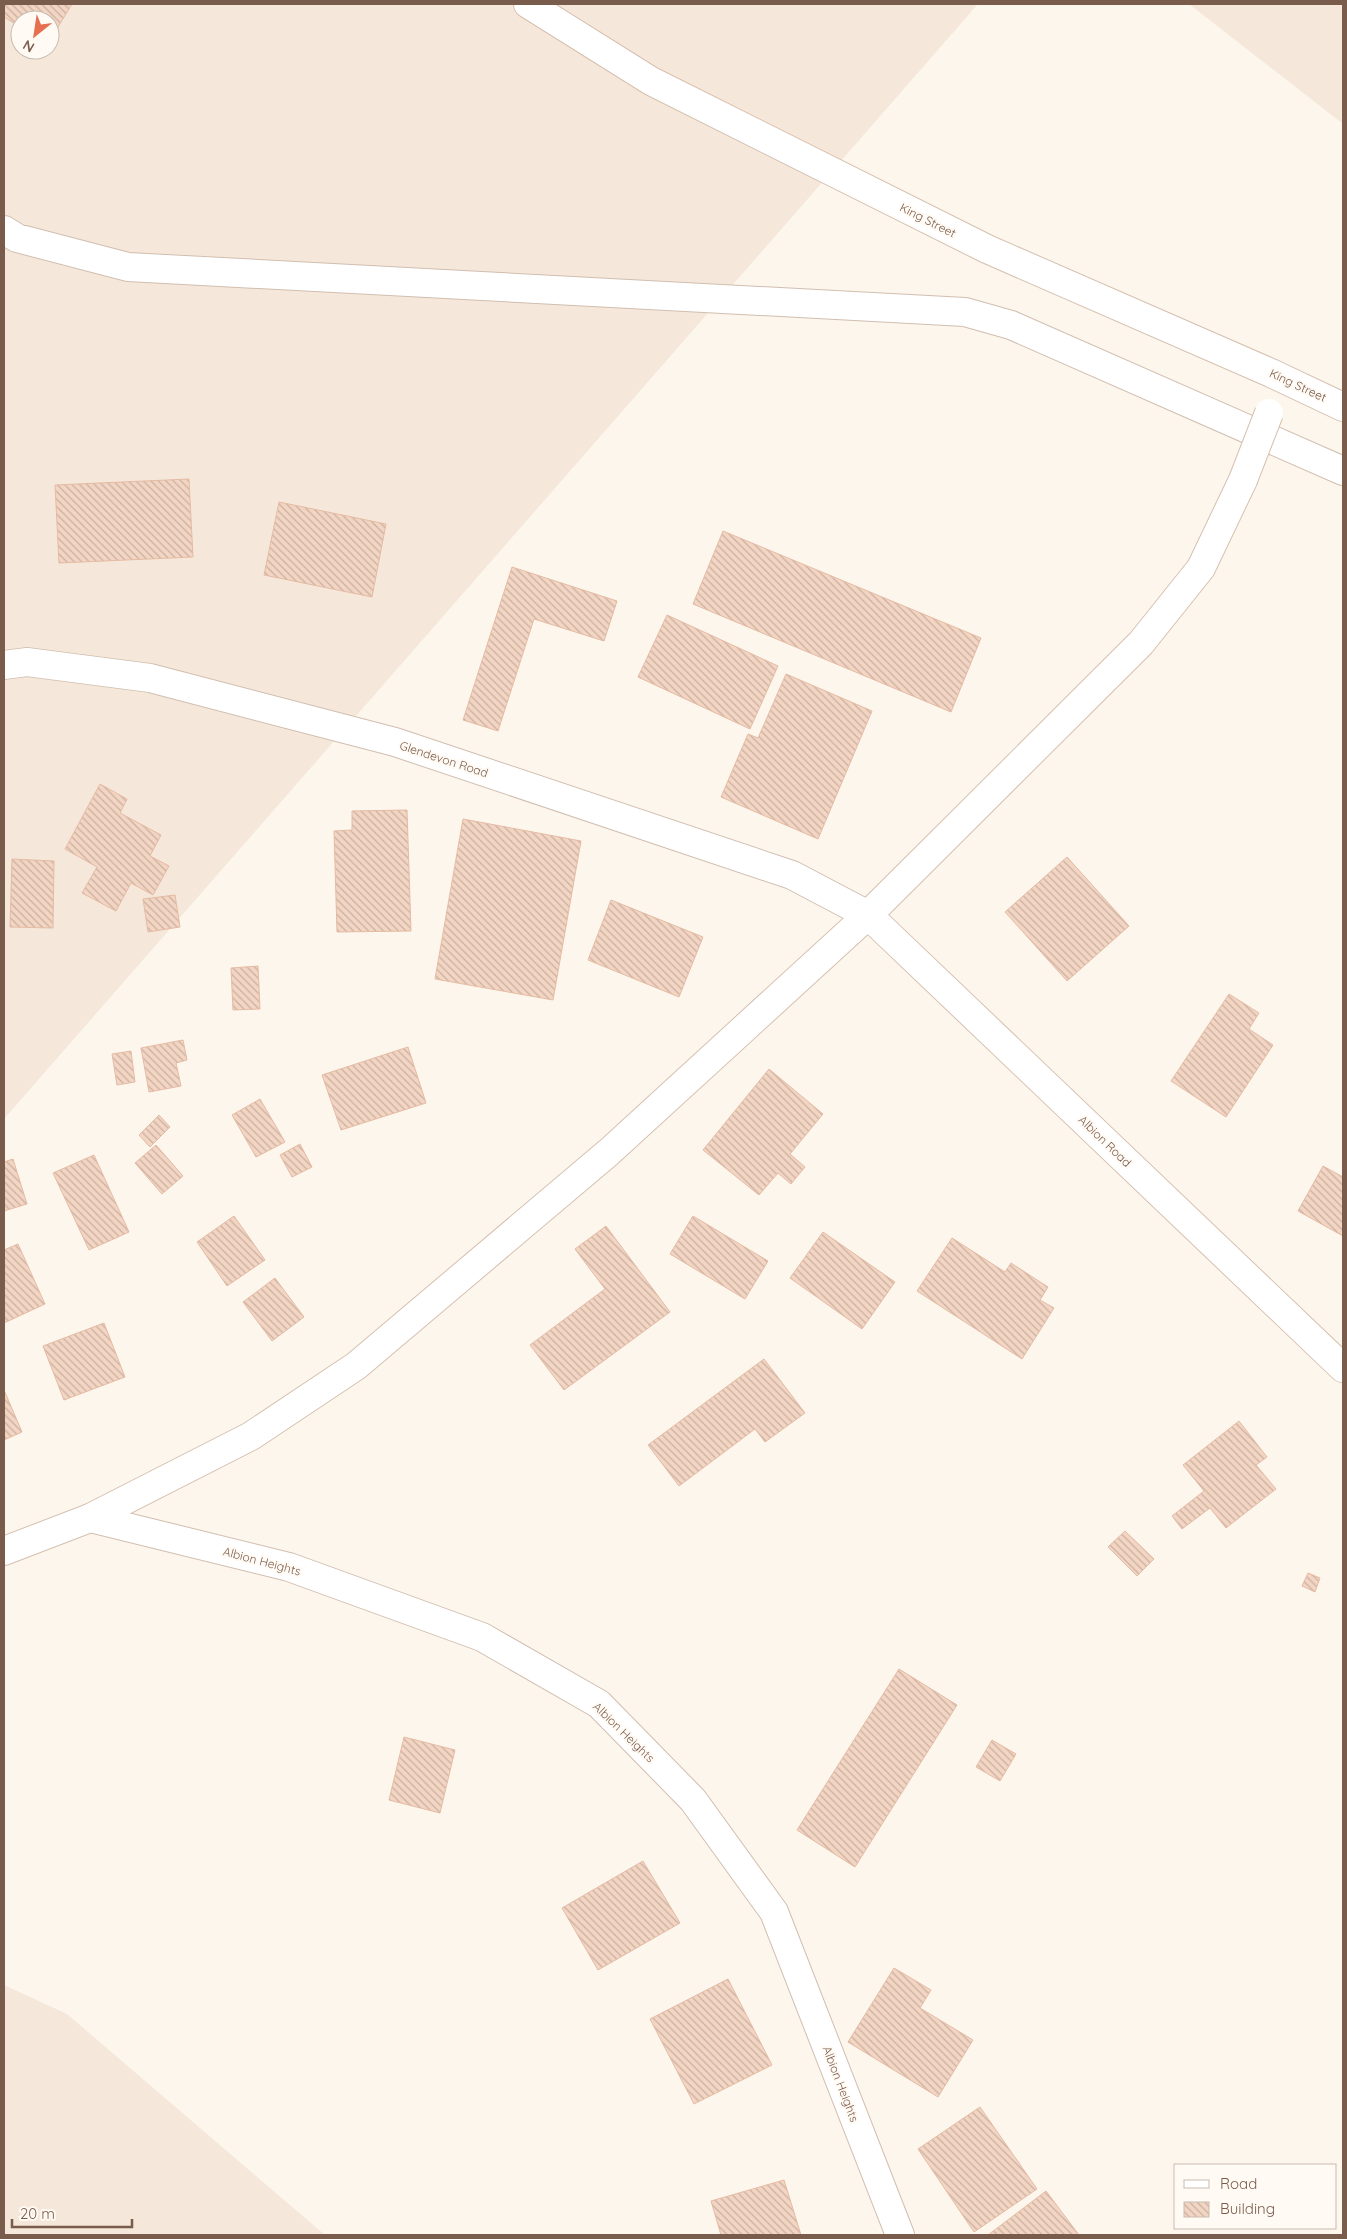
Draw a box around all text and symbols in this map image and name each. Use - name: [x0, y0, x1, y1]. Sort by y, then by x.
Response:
- north arrow: [10, 10, 60, 60]
- text: N: [20, 36, 37, 57]
- street label: King Street: [897, 199, 959, 241]
- street label: King Street: [1267, 365, 1329, 405]
- street label: Glendevon Road: [398, 738, 490, 780]
- street label: Albion Road: [1075, 1112, 1135, 1170]
- street label: Albion Heights: [221, 1543, 303, 1579]
- street label: Albion Heights: [590, 1699, 658, 1765]
- street label: Albion Heights: [820, 2044, 862, 2124]
- legend: [1174, 2164, 1337, 2229]
- text: Road: [1220, 2174, 1257, 2193]
- scale bar: [12, 2196, 132, 2228]
- text: Building: [1220, 2199, 1275, 2218]
- text: 20 m: [20, 2204, 55, 2223]

